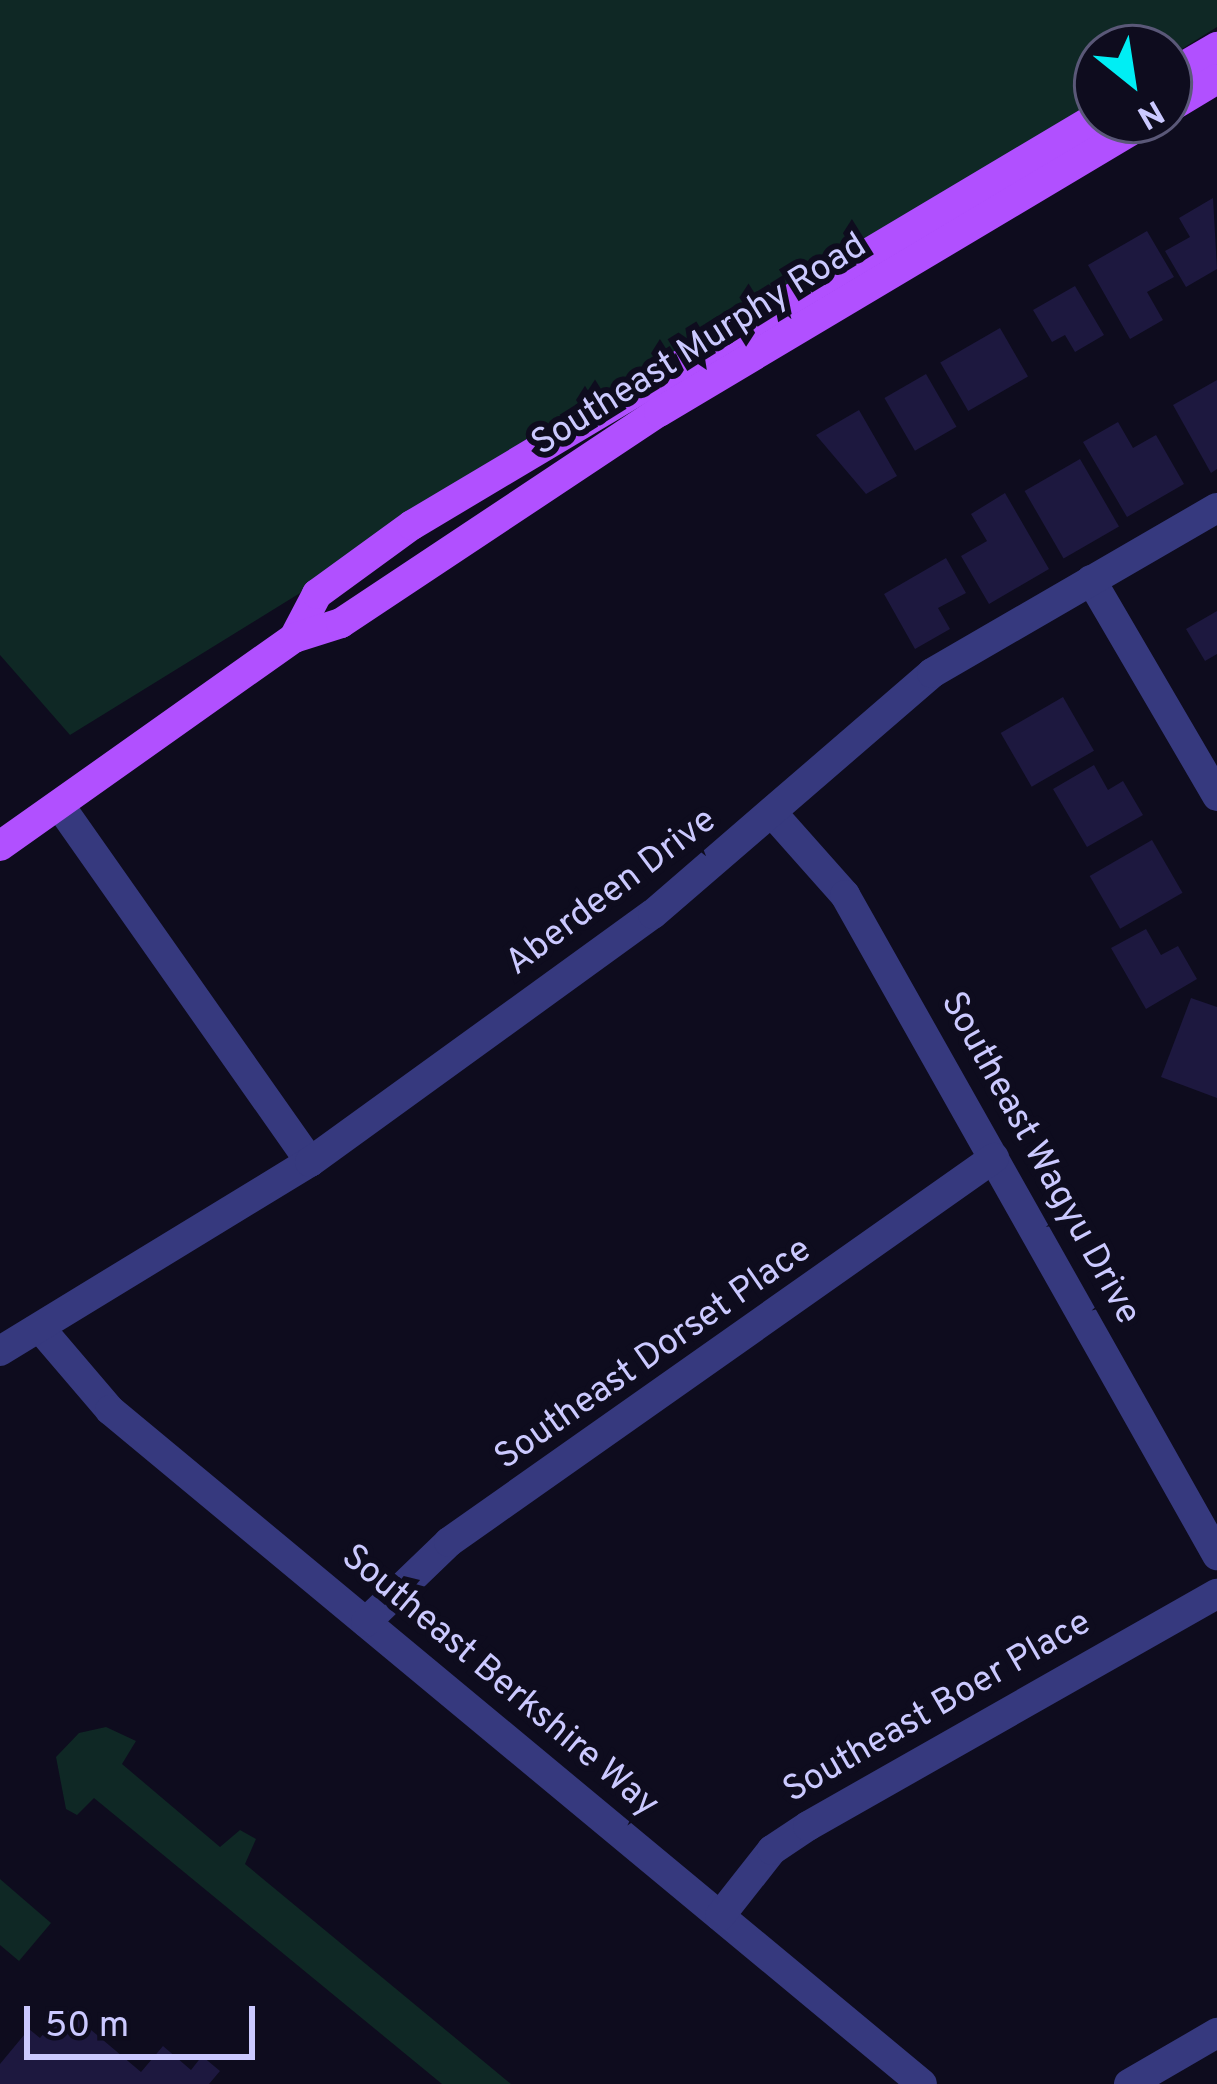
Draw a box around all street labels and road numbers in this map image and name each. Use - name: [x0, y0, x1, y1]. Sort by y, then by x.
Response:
- street label: Southeast Murphy Road: [525, 225, 875, 467]
- street label: Aberdeen Drive: [498, 800, 726, 986]
- street label: Southeast Wagyu Drive: [929, 985, 1149, 1333]
- street label: Southeast Dorset Place: [487, 1229, 821, 1481]
- street label: Southeast Berkshire Way: [331, 1536, 667, 1828]
- street label: Southeast Boer Place: [777, 1602, 1099, 1814]

